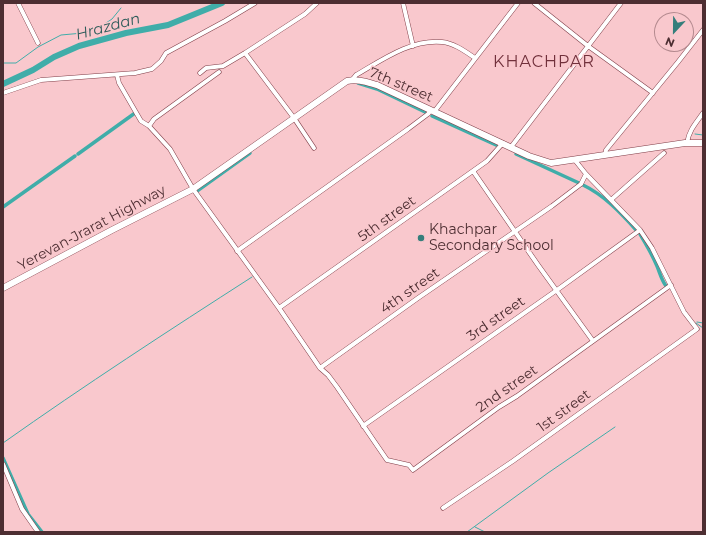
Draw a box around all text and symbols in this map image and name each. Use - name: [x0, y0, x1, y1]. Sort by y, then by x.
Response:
- water label: Hrazdan: [74, 10, 142, 44]
- north arrow: [654, 12, 694, 52]
- text: N: [663, 34, 677, 50]
- district label: KHACHPAR: [493, 52, 595, 72]
- street label: 7th street: [367, 64, 435, 106]
- street label: Yerevan-Jrarat Highway: [15, 182, 169, 274]
- street label: 5th street: [355, 192, 419, 246]
- place label: Khachpar Secondary School: [429, 222, 554, 254]
- marker: Khachpar Secondary School: [416, 233, 426, 243]
- street label: 4th street: [377, 264, 443, 318]
- street label: 3rd street: [464, 293, 528, 345]
- street label: 2nd street: [473, 362, 541, 416]
- street label: 1st street: [534, 386, 594, 436]

